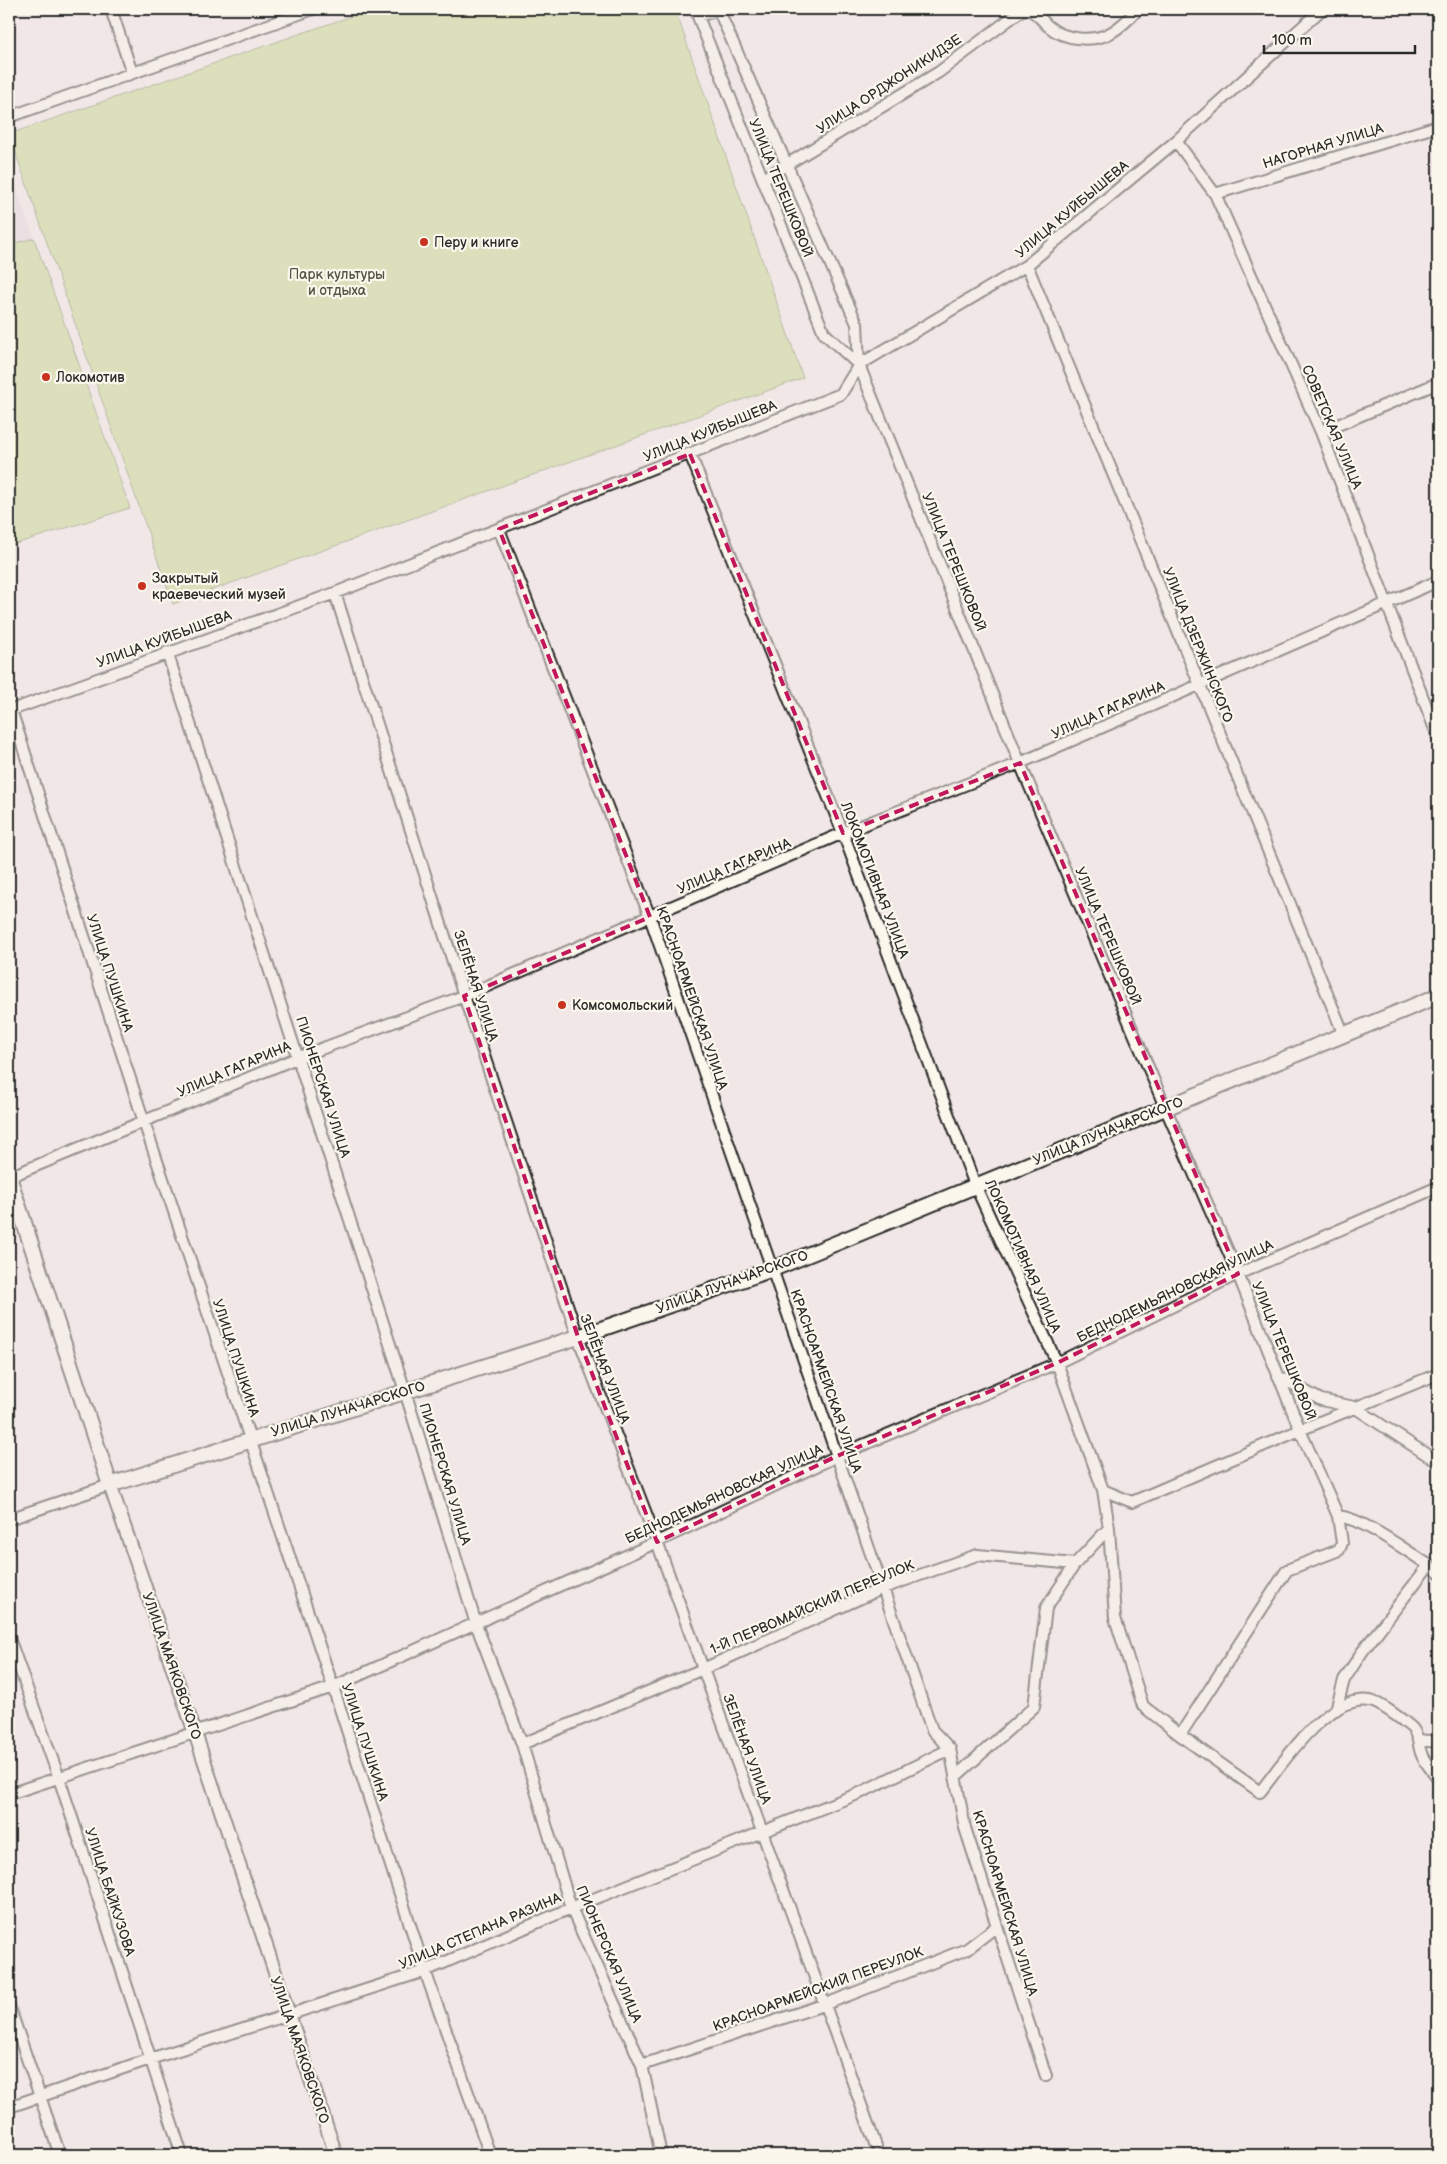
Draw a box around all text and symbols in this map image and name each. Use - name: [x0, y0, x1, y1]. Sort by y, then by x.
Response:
- scale bar: [1264, 22, 1416, 54]
- street label: УЛИЦА ОРДЖОНИКИДЗЕ: [813, 31, 965, 137]
- text: 100 m: [1272, 31, 1312, 50]
- street label: УЛИЦА ТЕРЕШКОВОЙ: [745, 116, 817, 260]
- street label: НАГОРНАЯ УЛИЦА: [1261, 119, 1386, 172]
- street label: УЛИЦА КУЙБЫШЕВА: [1012, 156, 1132, 261]
- place label: Перу и книге: [434, 234, 519, 251]
- marker: Перу и книге: [418, 236, 430, 248]
- park label: Парк культуры и отдыха: [289, 266, 385, 299]
- street label: СОВЕТСКАЯ УЛИЦА: [1298, 362, 1366, 492]
- place label: Локомотив: [55, 369, 125, 386]
- marker: Локомотив: [40, 371, 52, 383]
- street label: УЛИЦА КУЙБЫШЕВА: [641, 396, 780, 466]
- street label: УЛИЦА ТЕРЕШКОВОЙ: [918, 490, 990, 634]
- street label: УЛИЦА ДЗЕРЖИНСКОГО: [1159, 565, 1237, 725]
- place label: Закрытый краевеческий музей: [152, 570, 286, 603]
- marker: Закрытый краевеческий музей: [136, 580, 148, 592]
- street label: УЛИЦА КУЙБЫШЕВА: [94, 607, 234, 671]
- street label: УЛИЦА ГАГАРИНА: [1049, 677, 1168, 743]
- street label: ЛОКОМОТИВНАЯ УЛИЦА: [837, 799, 913, 961]
- street label: УЛИЦА ГАГАРИНА: [675, 834, 794, 898]
- street label: УЛИЦА ТЕРЕШКОВОЙ: [1071, 864, 1145, 1008]
- street label: КРАСНОАРМЕЙСКАЯ УЛИЦА: [653, 904, 732, 1092]
- street label: УЛИЦА ПУШКИНА: [83, 912, 137, 1035]
- street label: ЗЕЛЁНАЯ УЛИЦА: [450, 928, 503, 1044]
- place label: Комсомольский: [572, 997, 673, 1014]
- marker: Комсомольский: [556, 999, 568, 1011]
- street label: ПИОНЕРСКАЯ УЛИЦА: [292, 1014, 354, 1160]
- street label: УЛИЦА ГАГАРИНА: [175, 1037, 294, 1101]
- street label: УЛИЦА ЛУНАЧАРСКОГО: [1030, 1093, 1186, 1169]
- street label: ЛОКОМОТИВНАЯ УЛИЦА: [981, 1176, 1065, 1336]
- street label: БЕДНОДЕМЬЯНОВСКАЯ УЛИЦА: [1074, 1236, 1276, 1346]
- street label: УЛИЦА ЛУНАЧАРСКОГО: [654, 1247, 810, 1317]
- street label: УЛИЦА ТЕРЕШКОВОЙ: [1248, 1279, 1320, 1423]
- street label: КРАСНОАРМЕЙСКАЯ УЛИЦА: [787, 1287, 866, 1475]
- street label: УЛИЦА ПУШКИНА: [209, 1297, 263, 1420]
- street label: ЗЕЛЁНАЯ УЛИЦА: [576, 1312, 635, 1427]
- street label: УЛИЦА ЛУНАЧАРСКОГО: [269, 1377, 427, 1441]
- street label: ПИОНЕРСКАЯ УЛИЦА: [415, 1401, 475, 1547]
- street label: БЕДНОДЕМЬЯНОВСКАЯ УЛИЦА: [622, 1440, 826, 1547]
- street label: 1-Й ПЕРВОМАЙСКИЙ ПЕРЕУЛОК: [707, 1556, 918, 1658]
- street label: УЛИЦА МАЯКОВСКОГО: [139, 1590, 205, 1742]
- street label: УЛИЦА ПУШКИНА: [338, 1681, 392, 1804]
- street label: ЗЕЛЁНАЯ УЛИЦА: [719, 1691, 776, 1807]
- street label: КРАСНОАРМЕЙСКАЯ УЛИЦА: [969, 1808, 1041, 1998]
- street label: УЛИЦА БАЙКУЗОВА: [81, 1826, 139, 1959]
- street label: ПИОНЕРСКАЯ УЛИЦА: [572, 1883, 646, 2026]
- street label: УЛИЦА СТЕПАНА РАЗИНА: [396, 1889, 564, 1973]
- street label: КРАСНОАРМЕЙСКИЙ ПЕРЕУЛОК: [711, 1943, 926, 2035]
- street label: УЛИЦА МАЯКОВСКОГО: [267, 1974, 333, 2126]

